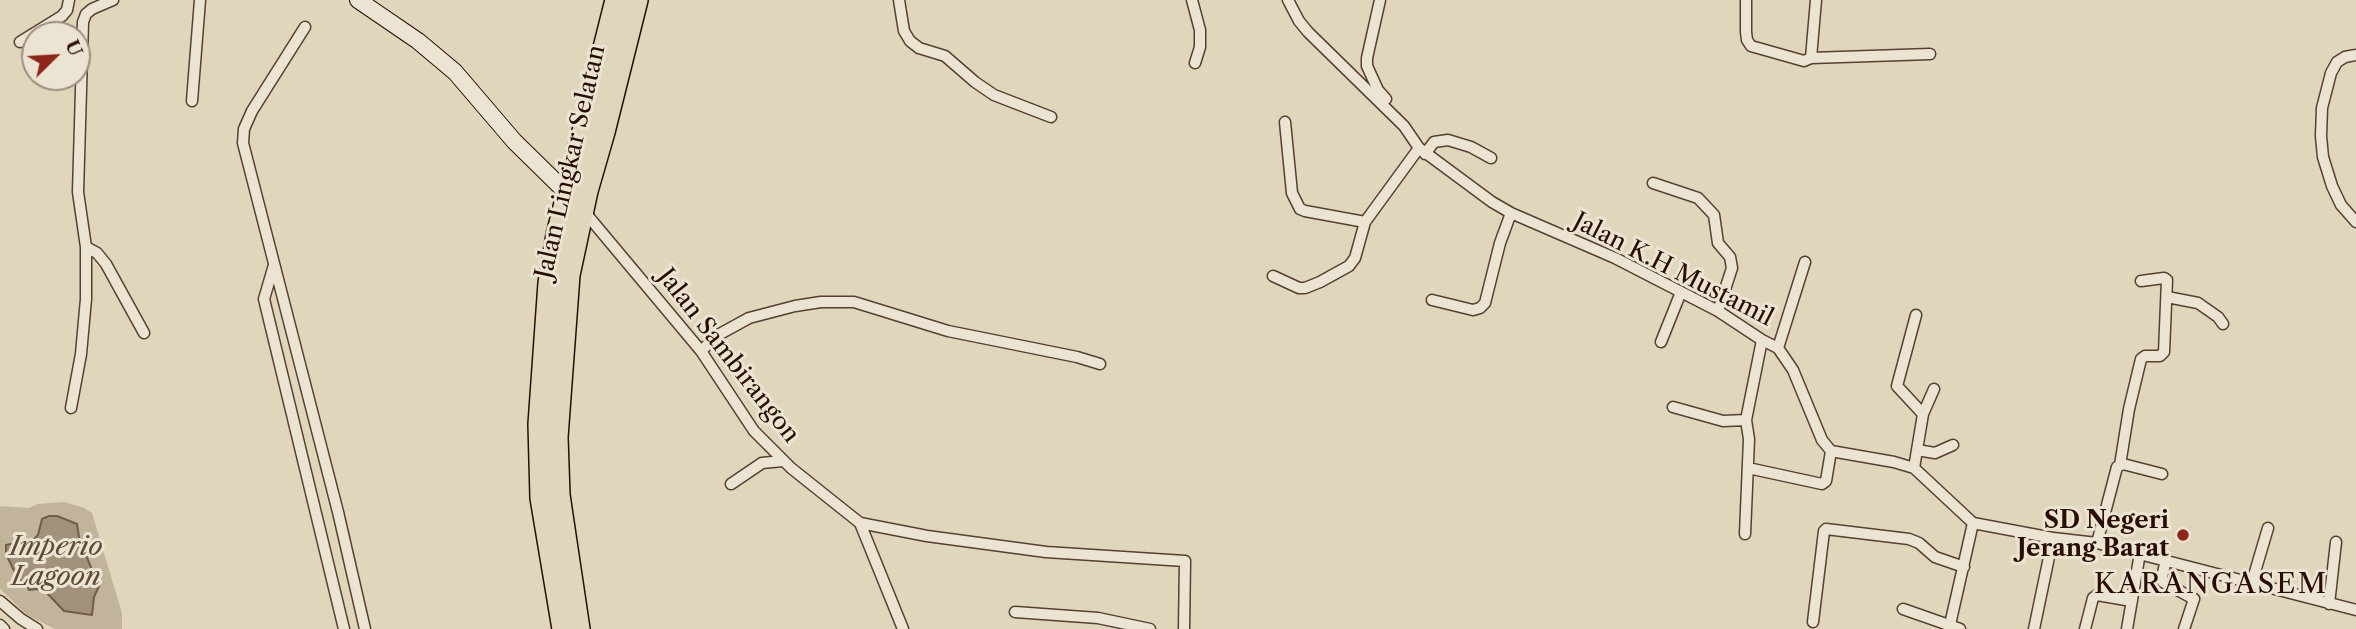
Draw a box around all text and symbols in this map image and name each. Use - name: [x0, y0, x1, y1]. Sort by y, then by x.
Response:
- north arrow: [21, 21, 91, 91]
- text: U: [60, 36, 87, 60]
- street label: Jalan Lingkar Selatan: [530, 42, 612, 282]
- street label: Jalan K.H Mustamil: [1568, 207, 1778, 333]
- street label: Jalan Sambirangon: [651, 263, 805, 449]
- place label: SD Negeri Jerang Barat: [2017, 507, 2169, 563]
- marker: SD Negeri Jerang Barat: [2175, 527, 2191, 543]
- water label: Imperio Lagoon: [9, 531, 103, 592]
- district label: KARANGASEM: [2095, 568, 2327, 602]

